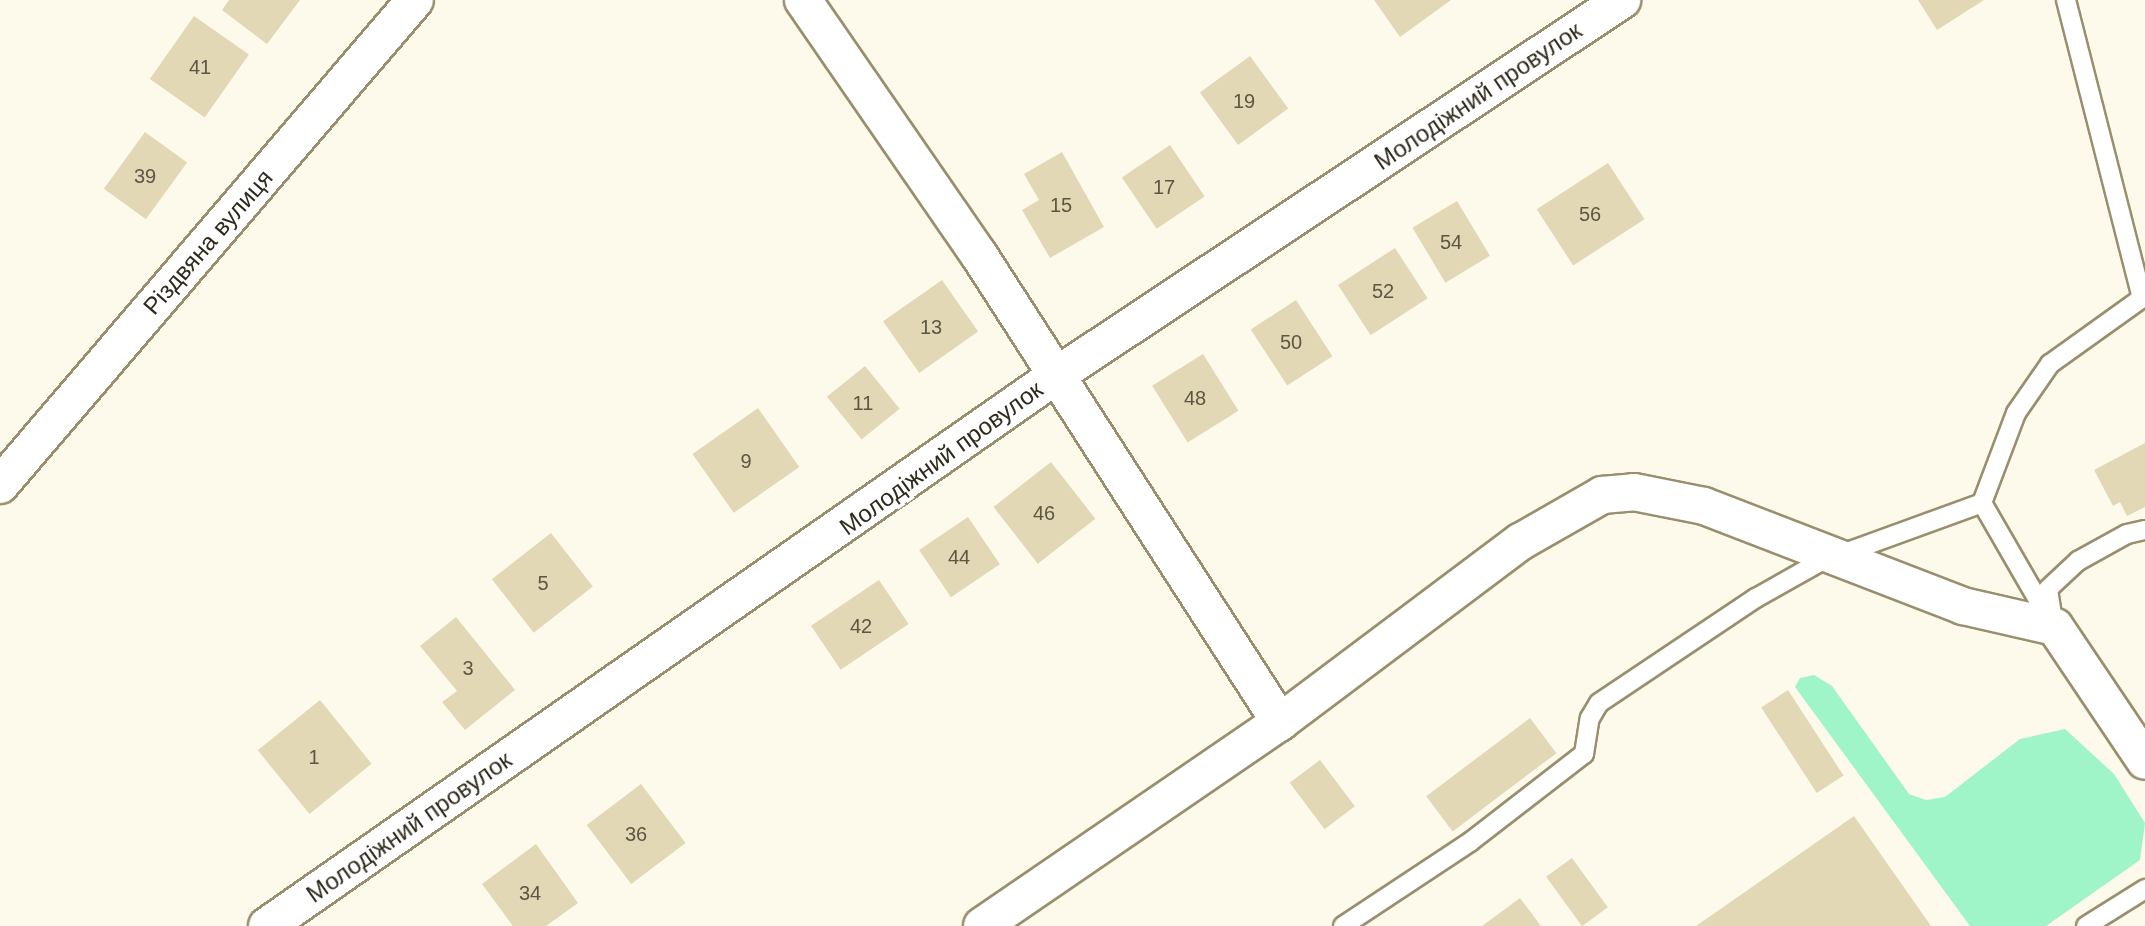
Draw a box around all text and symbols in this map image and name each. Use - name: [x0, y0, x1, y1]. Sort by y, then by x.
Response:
- street label: Молодіжний провулок: [1369, 16, 1587, 176]
- house number: 41: [189, 55, 211, 79]
- house number: 19: [1233, 89, 1255, 113]
- house number: 39: [134, 164, 156, 188]
- street label: Різдвяна вулиця: [137, 164, 279, 320]
- house number: 17: [1153, 175, 1175, 199]
- house number: 15: [1050, 193, 1072, 217]
- house number: 56: [1579, 202, 1601, 226]
- house number: 54: [1440, 230, 1462, 254]
- house number: 52: [1372, 279, 1394, 303]
- house number: 13: [920, 315, 942, 339]
- house number: 50: [1280, 330, 1302, 354]
- street label: Молодіжний провулок: [834, 375, 1048, 541]
- house number: 48: [1184, 386, 1206, 410]
- house number: 11: [853, 391, 873, 415]
- house number: 9: [740, 449, 752, 473]
- house number: 46: [1033, 501, 1055, 525]
- house number: 44: [948, 545, 970, 569]
- house number: 5: [537, 571, 549, 595]
- house number: 42: [850, 614, 872, 638]
- house number: 3: [462, 656, 474, 680]
- street label: Молодіжний провулок: [301, 745, 517, 909]
- house number: 1: [308, 745, 320, 769]
- house number: 36: [625, 822, 647, 846]
- house number: 34: [519, 881, 541, 905]

